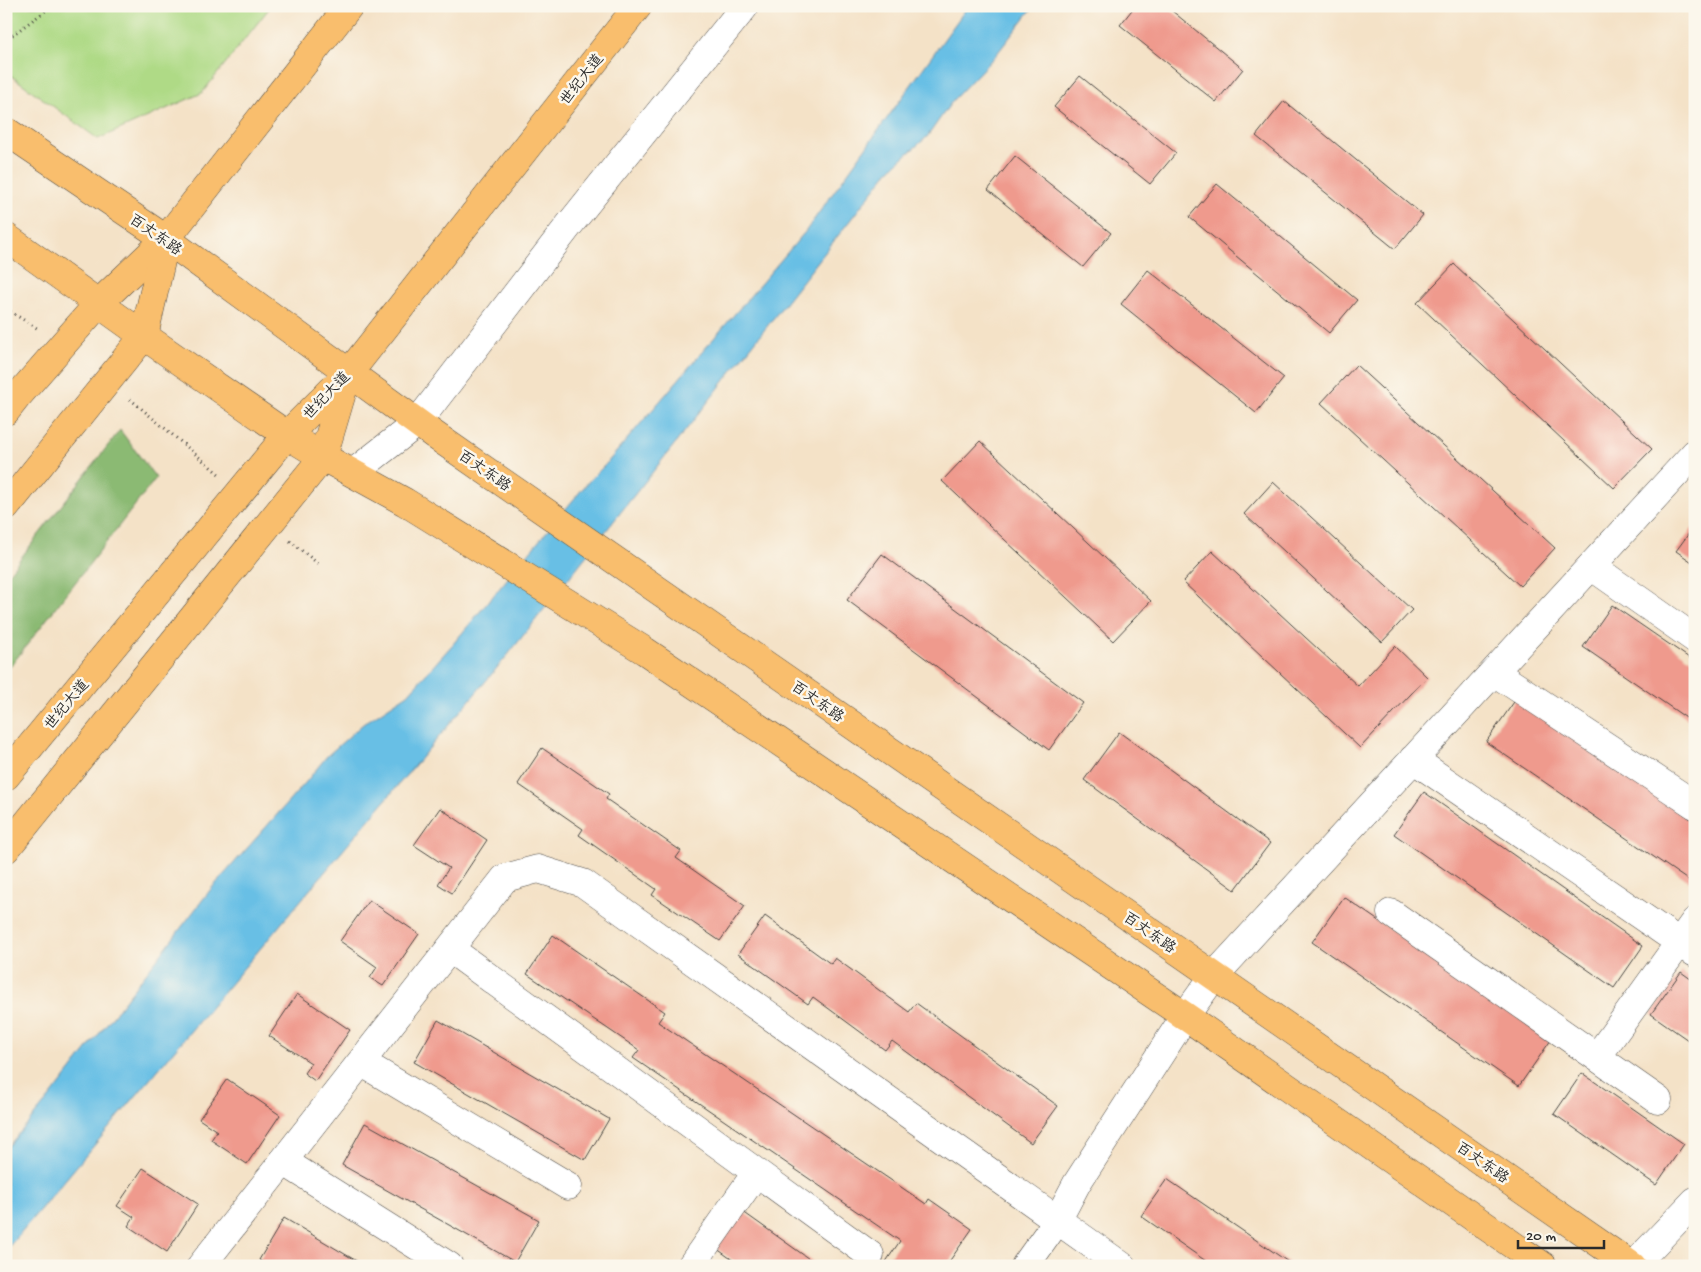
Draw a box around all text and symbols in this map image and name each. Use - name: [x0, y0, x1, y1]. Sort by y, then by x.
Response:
- street label: 世纪大道: [557, 51, 608, 109]
- street label: 百丈东路: [125, 211, 185, 260]
- street label: 世纪大道: [300, 369, 355, 424]
- street label: 百丈东路: [454, 447, 514, 496]
- street label: 世纪大道: [41, 677, 94, 734]
- street label: 百丈东路: [787, 678, 847, 727]
- street label: 百丈东路: [1119, 909, 1179, 958]
- street label: 百丈东路: [1452, 1139, 1512, 1188]
- scale bar: [1518, 1217, 1605, 1249]
- text: 20 m: [1526, 1228, 1556, 1246]

